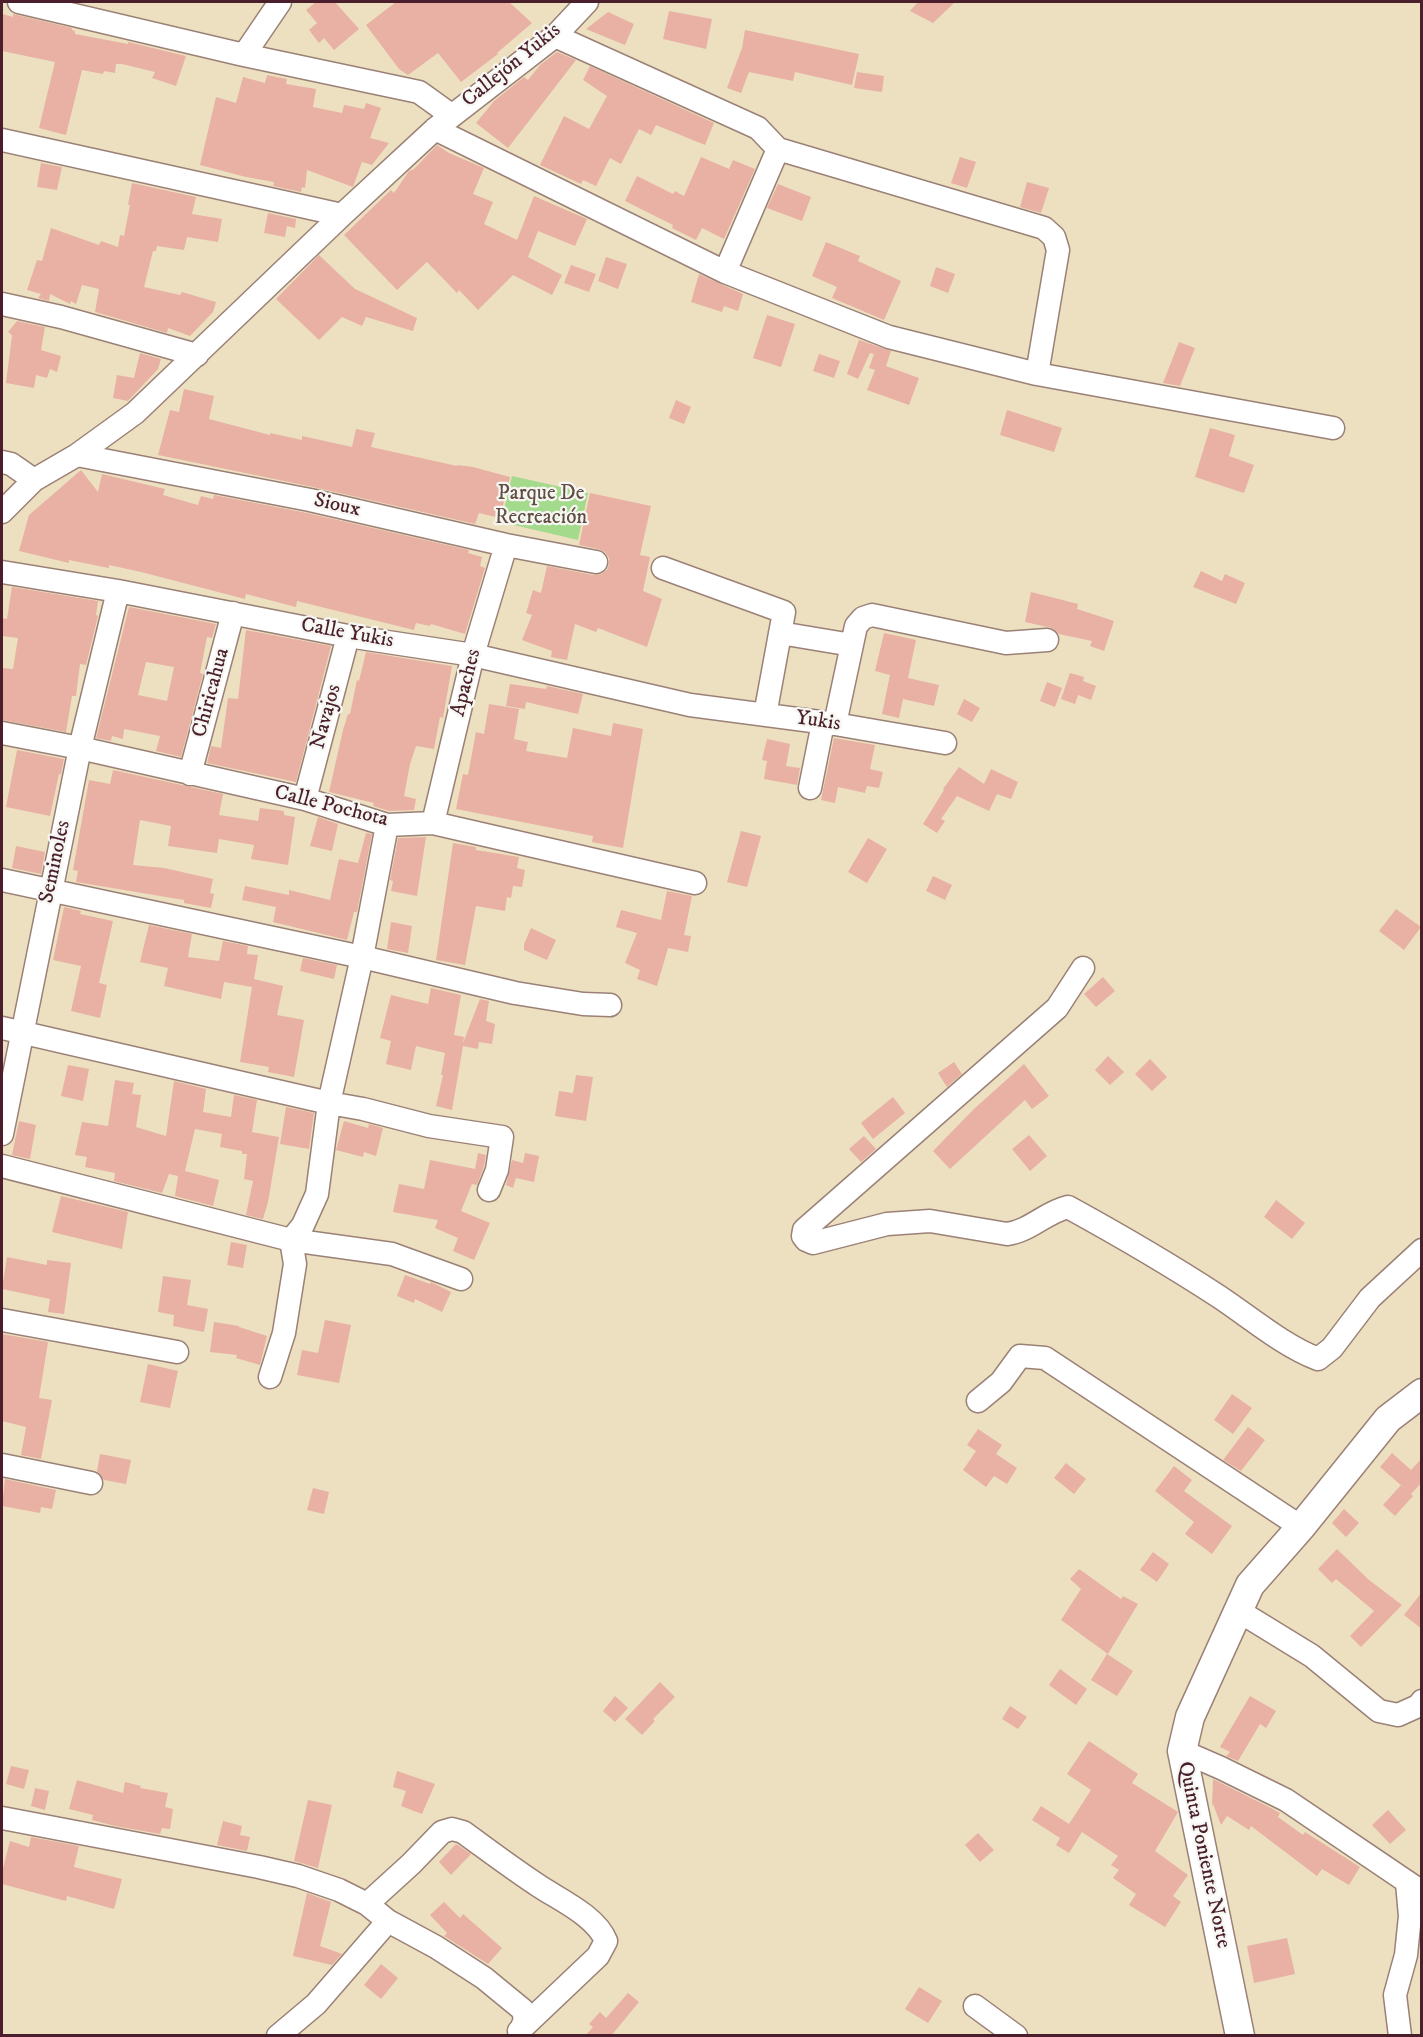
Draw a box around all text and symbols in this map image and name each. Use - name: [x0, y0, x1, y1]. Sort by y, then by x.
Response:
- street label: Callejón Yukis: [458, 19, 566, 113]
- park label: Parque De Recreación: [495, 482, 587, 532]
- street label: Sioux: [311, 488, 363, 524]
- street label: Calle Yukis: [299, 613, 395, 655]
- street label: Chiricahua: [188, 646, 236, 740]
- street label: Apaches: [446, 647, 488, 719]
- street label: Navajos: [306, 682, 348, 752]
- street label: Yukis: [794, 706, 842, 738]
- street label: Calle Pochota: [271, 781, 391, 833]
- street label: Seminoles: [35, 818, 77, 906]
- street label: Quinta Poniente Norte: [1171, 1759, 1235, 1951]

